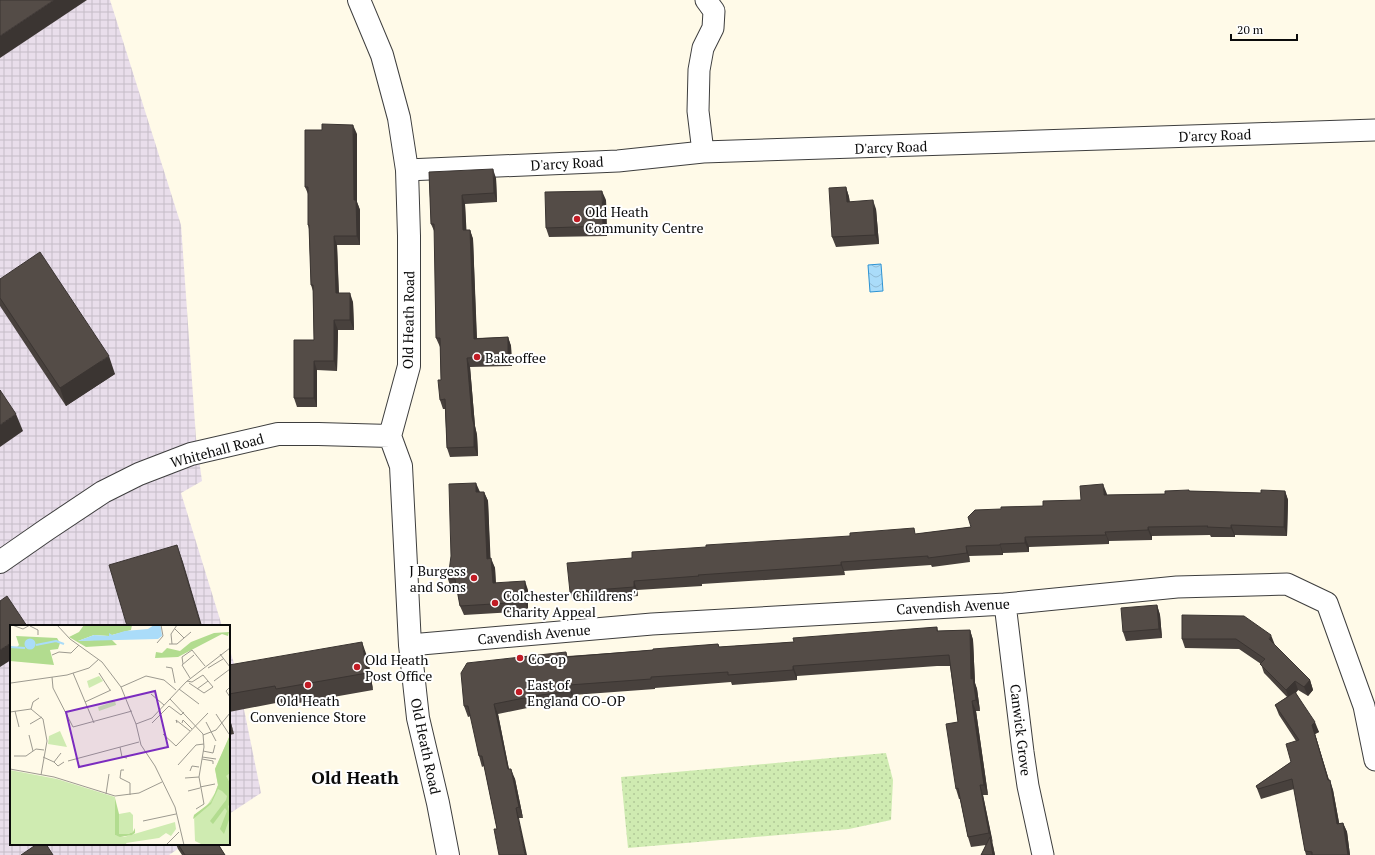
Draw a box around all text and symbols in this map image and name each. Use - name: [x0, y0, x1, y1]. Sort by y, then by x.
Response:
- scale bar: [1231, 16, 1297, 42]
- text: 20 m: [1237, 22, 1264, 37]
- street label: D'arcy Road: [1178, 124, 1252, 146]
- street label: D'arcy Road: [854, 136, 928, 158]
- street label: D'arcy Road: [530, 152, 604, 174]
- place label: Old Heath Community Centre: [585, 202, 703, 237]
- marker: Old Heath Community Centre: [572, 214, 582, 224]
- street label: Old Heath Road: [398, 271, 418, 369]
- place label: Bakeoffee: [485, 348, 546, 367]
- marker: Bakeoffee: [472, 352, 482, 362]
- street label: Whitehall Road: [168, 428, 266, 472]
- place label: J Burgess and Sons: [409, 561, 466, 596]
- marker: J Burgess and Sons: [469, 573, 479, 583]
- place label: Colchester Childrens' Charity Appeal: [503, 586, 636, 621]
- street label: Cavendish Avenue: [896, 594, 1010, 618]
- marker: Colchester Childrens' Charity Appeal: [490, 598, 500, 608]
- street label: Cavendish Avenue: [477, 620, 591, 648]
- inset map: [10, 625, 230, 845]
- place label: Co-op: [528, 649, 566, 668]
- place label: Old Heath Post Office: [365, 650, 432, 685]
- marker: Co-op: [515, 653, 525, 663]
- marker: Old Heath Post Office: [352, 662, 362, 672]
- place label: East of England CO-OP: [527, 675, 625, 710]
- marker: Old Heath Convenience Store: [303, 680, 313, 690]
- street label: Canwick Grove: [1006, 683, 1036, 777]
- marker: East of England CO-OP: [514, 687, 524, 697]
- place label: Old Heath Convenience Store: [250, 691, 366, 726]
- street label: Old Heath Road: [407, 696, 446, 796]
- district label: Old Heath: [311, 765, 399, 789]

